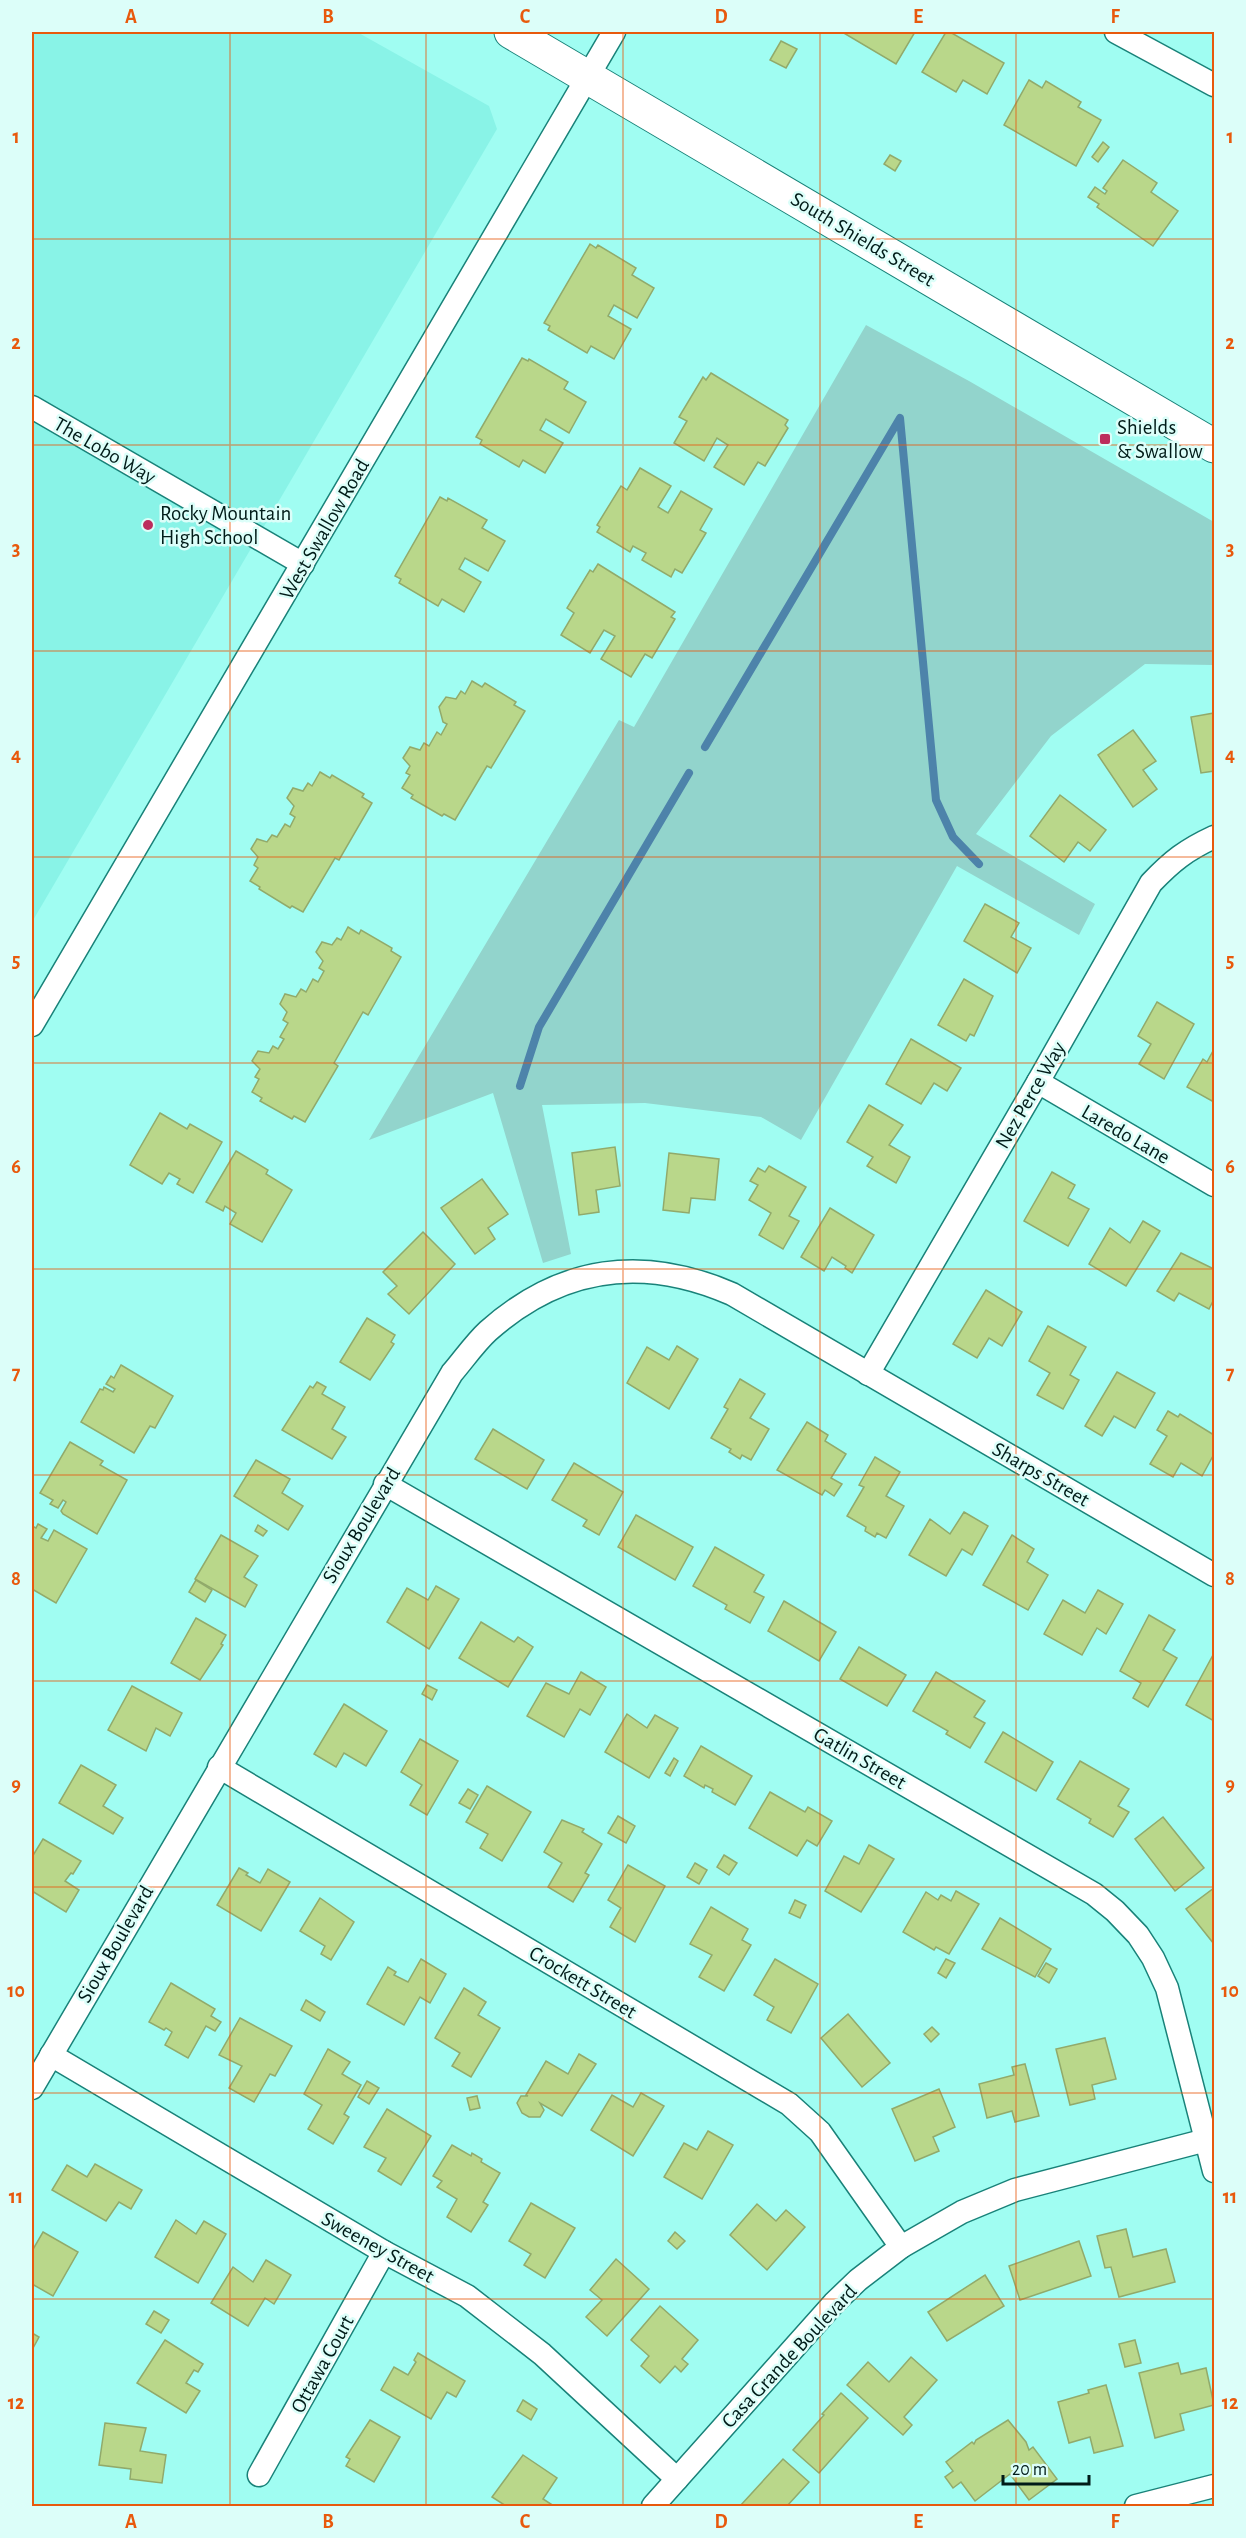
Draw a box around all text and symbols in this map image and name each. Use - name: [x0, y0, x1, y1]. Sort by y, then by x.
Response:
- text: A: [125, 7, 137, 27]
- text: B: [322, 7, 334, 27]
- text: C: [520, 7, 531, 27]
- text: D: [714, 7, 728, 27]
- text: E: [913, 7, 923, 27]
- text: F: [1110, 7, 1120, 27]
- text: 1: [12, 127, 20, 147]
- text: 1: [1226, 127, 1234, 147]
- street label: South Shields Street: [787, 188, 939, 291]
- text: 2: [11, 333, 21, 353]
- text: 2: [1225, 333, 1235, 353]
- street label: The Lobo Way: [50, 413, 159, 488]
- place label: Shields & Swallow: [1117, 417, 1203, 462]
- marker: Shields & Swallow: [1098, 432, 1112, 446]
- street label: West Swallow Road: [276, 455, 373, 603]
- place label: Rocky Mountain High School: [160, 503, 291, 548]
- marker: Rocky Mountain High School: [141, 518, 155, 532]
- text: 3: [12, 539, 20, 559]
- text: 3: [1226, 539, 1234, 559]
- text: 4: [11, 745, 21, 765]
- text: 4: [1225, 745, 1235, 765]
- text: 5: [12, 951, 20, 971]
- text: 5: [1226, 951, 1234, 971]
- street label: Nez Perce Way: [991, 1038, 1069, 1152]
- street label: Laredo Lane: [1078, 1101, 1173, 1168]
- text: 6: [11, 1157, 21, 1177]
- text: 6: [1225, 1157, 1235, 1177]
- text: 7: [12, 1363, 21, 1383]
- text: 7: [1226, 1363, 1235, 1383]
- street label: Sharps Street: [989, 1438, 1093, 1511]
- street label: Sioux Boulevard: [319, 1463, 404, 1587]
- text: 8: [11, 1569, 21, 1589]
- text: 8: [1225, 1569, 1235, 1589]
- street label: Gatlin Street: [810, 1724, 910, 1793]
- text: 9: [11, 1775, 21, 1795]
- text: 9: [1225, 1775, 1235, 1795]
- street label: Sioux Boulevard: [74, 1882, 157, 2006]
- street label: Crockett Street: [526, 1942, 640, 2023]
- text: 10: [7, 1981, 25, 2001]
- text: 10: [1221, 1981, 1239, 2001]
- text: 11: [9, 2187, 23, 2207]
- text: 11: [1223, 2187, 1237, 2207]
- street label: Sweeney Street: [318, 2208, 438, 2287]
- street label: Casa Grande Boulevard: [718, 2281, 861, 2432]
- street label: Ottawa Court: [287, 2312, 358, 2417]
- text: 12: [8, 2393, 24, 2413]
- text: 12: [1222, 2393, 1238, 2413]
- scale bar: [1003, 2448, 1088, 2486]
- text: 20 m: [1012, 2461, 1047, 2479]
- text: A: [125, 2512, 137, 2532]
- text: B: [322, 2512, 334, 2532]
- text: C: [520, 2512, 531, 2532]
- text: D: [714, 2512, 728, 2532]
- text: E: [913, 2512, 923, 2532]
- text: F: [1110, 2512, 1120, 2532]

